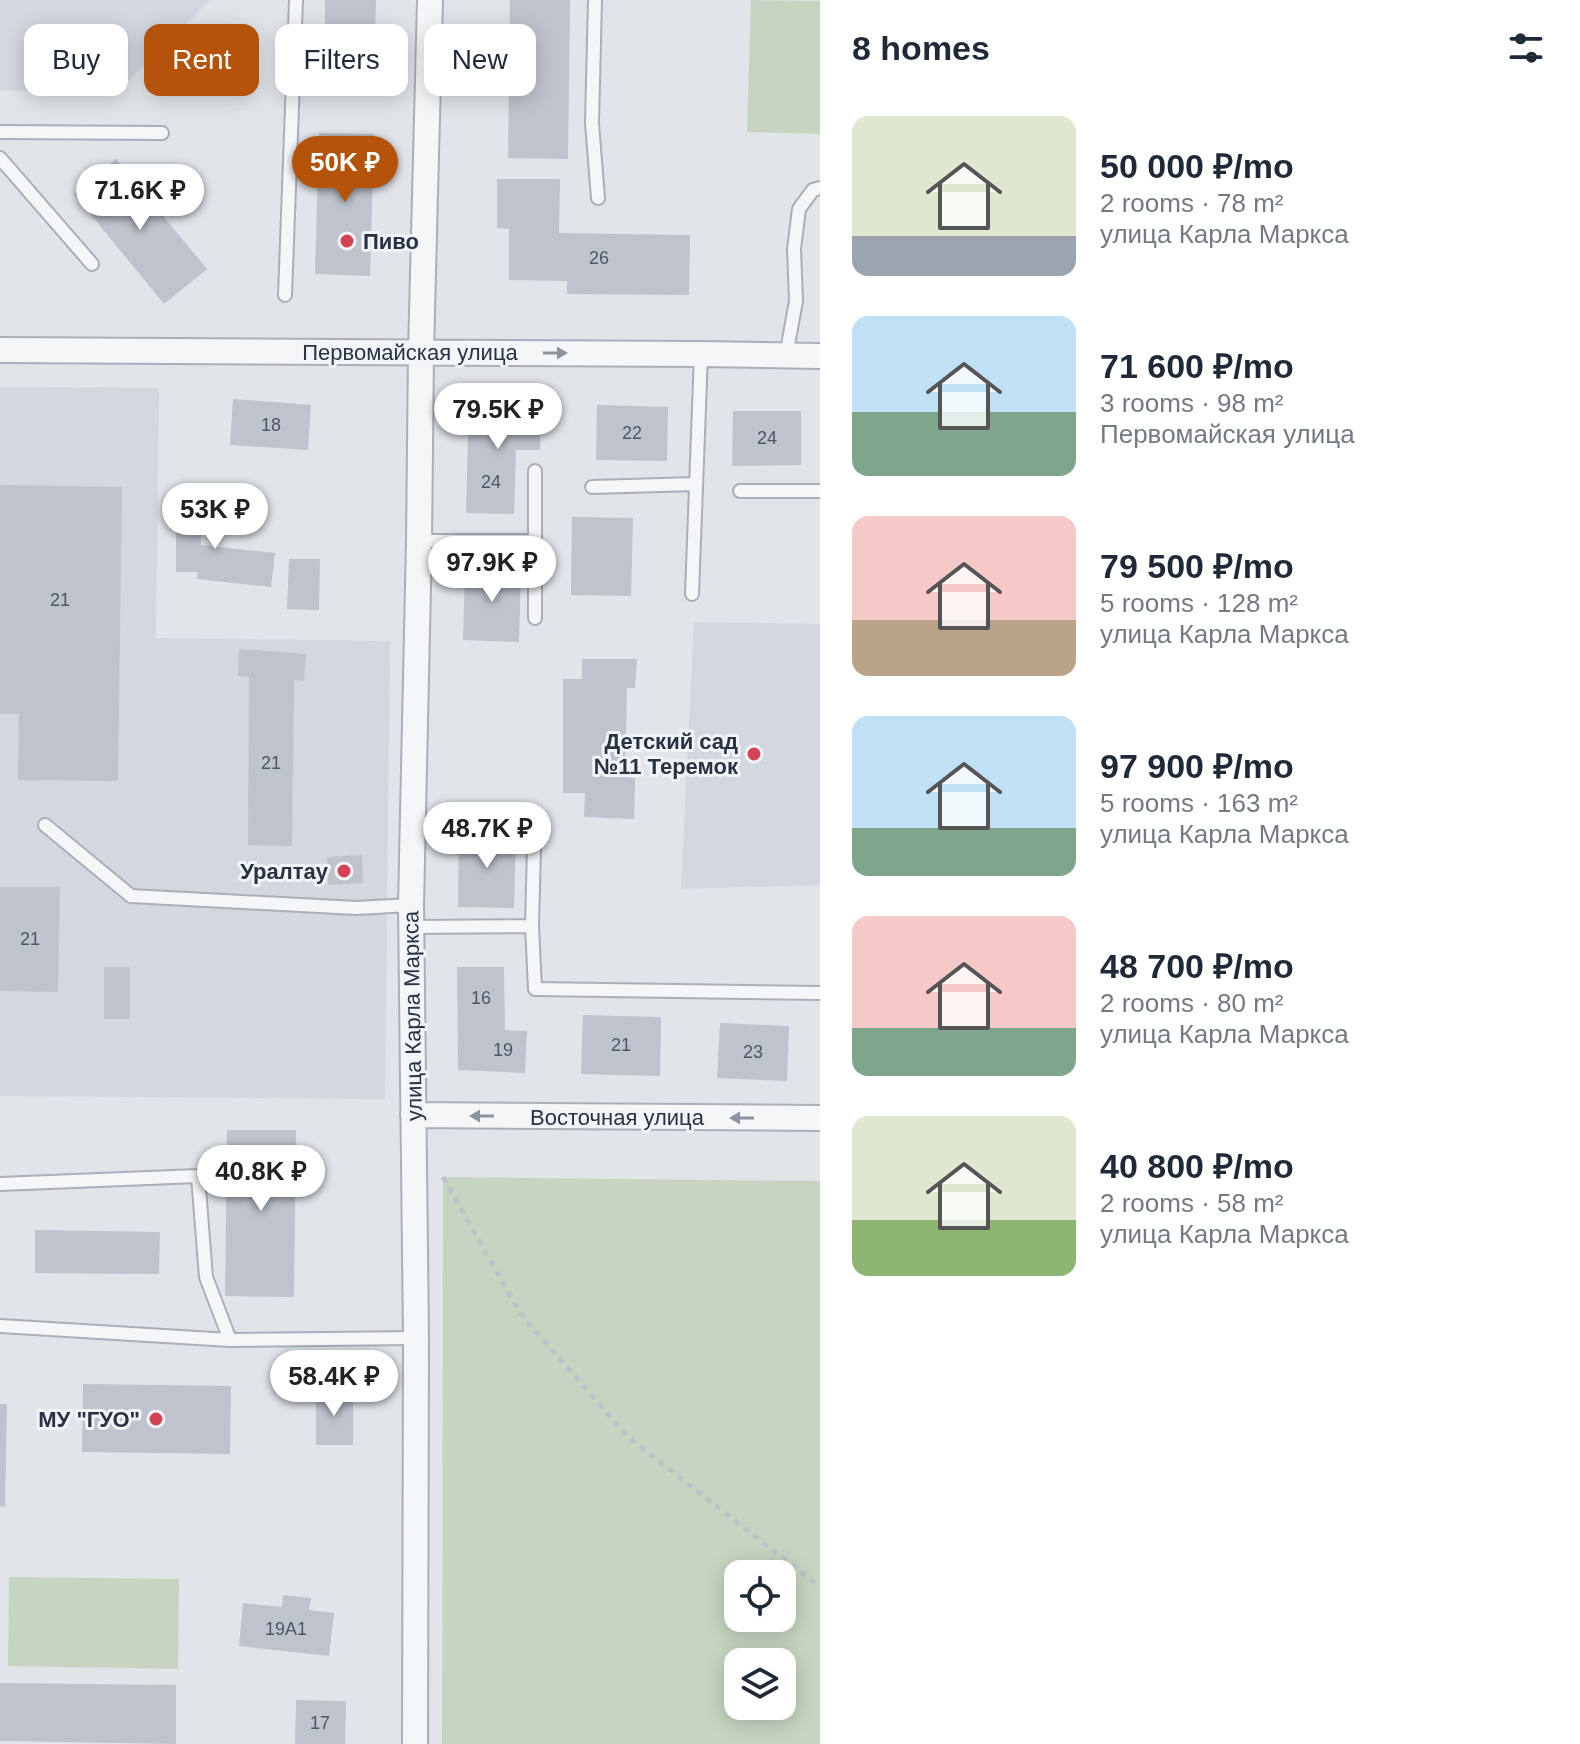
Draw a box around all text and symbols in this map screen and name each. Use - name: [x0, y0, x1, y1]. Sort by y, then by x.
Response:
- chip: Buy: [24, 24, 128, 96]
- chip: Rent: [144, 24, 259, 96]
- chip: Filters: [275, 24, 408, 96]
- chip: New: [424, 24, 536, 96]
- icon: filters: [1504, 26, 1548, 70]
- text: 8 homes: [852, 29, 990, 67]
- pin: 50K ₽: [289, 136, 401, 204]
- text: 50K ₽: [310, 147, 380, 177]
- text: 50 000 ₽/mo: [1100, 147, 1294, 185]
- icon: home: [916, 148, 1012, 244]
- pin: 71.6K ₽: [66, 164, 214, 232]
- text: 71.6K ₽: [94, 175, 186, 205]
- text: 2 rooms · 78 m²: [1100, 188, 1284, 218]
- text: улица Карла Маркса: [1100, 219, 1349, 249]
- place label: Пиво: [363, 229, 419, 254]
- marker: Пиво: [338, 232, 356, 250]
- house number: 26: [589, 248, 609, 268]
- street label: Первомайская улица: [302, 340, 518, 365]
- one-way arrow: [543, 347, 568, 359]
- text: 71 600 ₽/mo: [1100, 347, 1294, 385]
- icon: home: [916, 348, 1012, 444]
- pin: 79.5K ₽: [424, 383, 572, 451]
- text: 3 rooms · 98 m²: [1100, 388, 1284, 418]
- text: 79.5K ₽: [452, 394, 544, 424]
- house number: 18: [261, 415, 281, 435]
- text: Первомайская улица: [1100, 419, 1355, 449]
- house number: 22: [622, 423, 642, 443]
- house number: 24: [757, 428, 777, 448]
- house number: 24: [481, 472, 501, 492]
- pin: 53K ₽: [159, 483, 271, 551]
- text: 53K ₽: [180, 494, 250, 524]
- pin: 97.9K ₽: [418, 536, 566, 604]
- text: 97.9K ₽: [446, 547, 538, 577]
- text: 79 500 ₽/mo: [1100, 547, 1294, 585]
- icon: home: [916, 548, 1012, 644]
- text: 5 rooms · 128 m²: [1100, 588, 1298, 618]
- house number: 21: [50, 590, 70, 610]
- text: улица Карла Маркса: [1100, 619, 1349, 649]
- place label: Детский сад №11 Теремок: [594, 729, 739, 779]
- marker: Детский сад №11 Теремок: [745, 745, 763, 763]
- text: 97 900 ₽/mo: [1100, 747, 1294, 785]
- icon: home: [916, 748, 1012, 844]
- house number: 21: [261, 753, 281, 773]
- text: 5 rooms · 163 m²: [1100, 788, 1298, 818]
- pin: 48.7K ₽: [413, 802, 561, 870]
- text: 48.7K ₽: [441, 813, 533, 843]
- text: улица Карла Маркса: [1100, 819, 1349, 849]
- place label: Уралтау: [240, 859, 329, 884]
- marker: Уралтау: [335, 862, 353, 880]
- street label: улица Карла Маркса: [398, 910, 427, 1121]
- house number: 21: [20, 929, 40, 949]
- text: 48 700 ₽/mo: [1100, 947, 1294, 985]
- icon: home: [916, 948, 1012, 1044]
- house number: 16: [471, 988, 491, 1008]
- text: 2 rooms · 80 m²: [1100, 988, 1284, 1018]
- text: улица Карла Маркса: [1100, 1019, 1349, 1049]
- house number: 21: [611, 1035, 631, 1055]
- house number: 19: [493, 1040, 513, 1060]
- house number: 23: [743, 1042, 763, 1062]
- street label: Восточная улица: [530, 1105, 705, 1130]
- one-way arrow: [469, 1109, 494, 1122]
- one-way arrow: [729, 1112, 754, 1124]
- pin: 40.8K ₽: [187, 1145, 335, 1213]
- text: 40 800 ₽/mo: [1100, 1147, 1294, 1185]
- icon: home: [916, 1148, 1012, 1244]
- text: 40.8K ₽: [215, 1156, 307, 1186]
- text: 2 rooms · 58 m²: [1100, 1188, 1284, 1218]
- text: улица Карла Маркса: [1100, 1219, 1349, 1249]
- pin: 58.4K ₽: [260, 1350, 408, 1418]
- text: 58.4K ₽: [288, 1361, 380, 1391]
- place label: МУ "ГУО": [38, 1407, 140, 1432]
- marker: МУ "ГУО": [147, 1410, 165, 1428]
- map controls: [724, 1560, 796, 1720]
- button: locate: [724, 1560, 796, 1632]
- house number: 19А1: [265, 1619, 307, 1639]
- button: layers: [724, 1648, 796, 1720]
- house number: 17: [310, 1713, 330, 1733]

